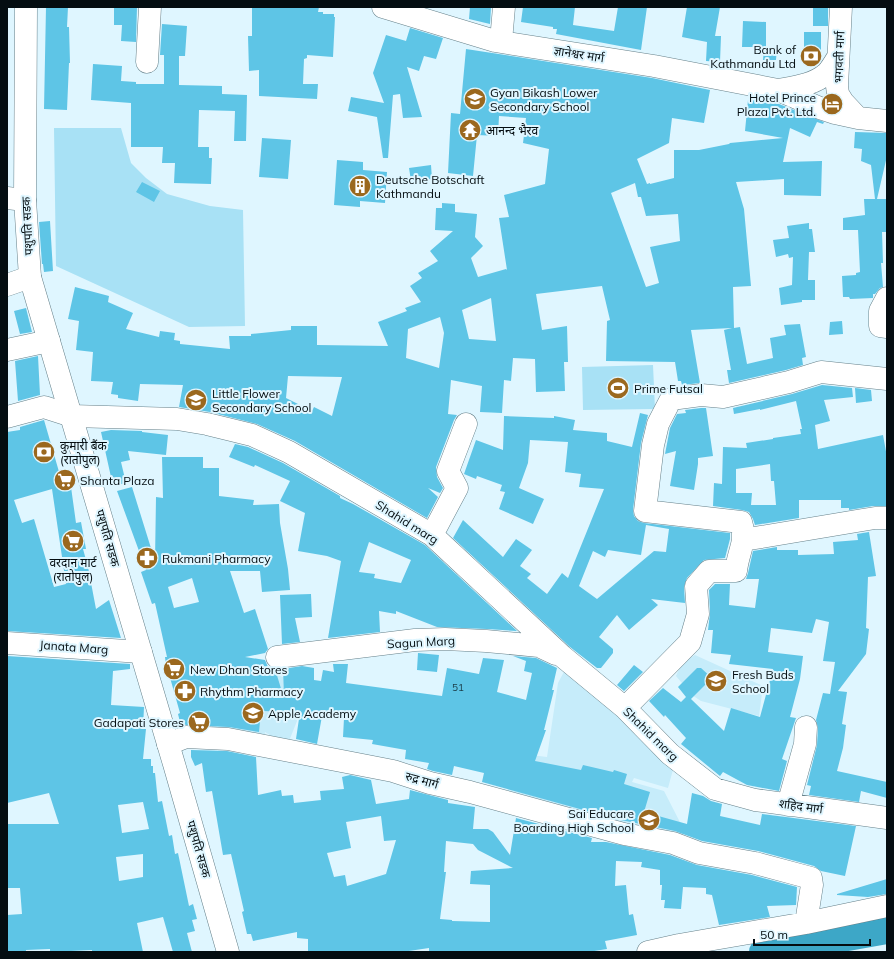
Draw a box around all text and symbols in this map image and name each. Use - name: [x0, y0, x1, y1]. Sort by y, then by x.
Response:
- street label: भगवती मार्ग: [831, 30, 847, 83]
- place label: Bank of Kathmandu Ltd: [710, 42, 797, 71]
- street label: ज्ञानेश्वर मार्ग: [553, 43, 606, 66]
- bank icon: Bank of Kathmandu Ltd: [798, 43, 824, 69]
- place label: Gyan Bikash Lower Secondary School: [490, 85, 598, 114]
- school or university icon: Gyan Bikash Lower Secondary School: [462, 86, 488, 112]
- place label: Hotel Prince Plaza Pvt. Ltd.: [737, 90, 816, 119]
- hotel icon: Hotel Prince Plaza Pvt. Ltd.: [819, 91, 845, 117]
- temple icon: आनन्द भैरव: [457, 117, 483, 143]
- place label: आनन्द भैरव: [486, 123, 538, 138]
- place label: Deutsche Botschaft Kathmandu: [376, 172, 484, 201]
- building icon: Deutsche Botschaft Kathmandu: [347, 173, 373, 199]
- street label: पशुपति सडक: [18, 196, 37, 256]
- sports icon: Prime Futsal: [605, 375, 631, 401]
- place label: Prime Futsal: [634, 381, 703, 396]
- place label: Little Flower Secondary School: [212, 386, 311, 415]
- school or university icon: Little Flower Secondary School: [183, 387, 209, 413]
- place label: कुमारी बैंक (रातोपुल): [60, 438, 108, 468]
- bank icon: कुमारी बैंक (रातोपुल): [31, 439, 57, 465]
- supermarket icon: Shanta Plaza: [52, 467, 78, 493]
- place label: Shanta Plaza: [80, 473, 155, 488]
- street label: Shahid marg: [373, 497, 441, 547]
- street label: पशुपति सडक: [92, 508, 124, 569]
- supermarket icon: वरदान मार्ट (रातोपुल): [60, 528, 86, 554]
- pharmacy icon: Rukmani Pharmacy: [134, 545, 160, 571]
- place label: Rukmani Pharmacy: [162, 551, 271, 566]
- place label: वरदान मार्ट (रातोपुल): [49, 555, 98, 585]
- street label: Sagun Marg: [387, 633, 455, 651]
- street label: Janata Marg: [39, 637, 109, 657]
- supermarket icon: New Dhan Stores: [161, 656, 187, 682]
- place label: New Dhan Stores: [190, 662, 288, 677]
- place label: Fresh Buds School: [732, 667, 794, 696]
- school or university icon: Fresh Buds School: [703, 668, 729, 694]
- pharmacy icon: Rhythm Pharmacy: [172, 678, 198, 704]
- house number: 51: [452, 681, 464, 694]
- place label: Rhythm Pharmacy: [200, 684, 304, 699]
- school or university icon: Apple Academy: [240, 700, 266, 726]
- street label: Shahid marg: [620, 704, 682, 764]
- place label: Apple Academy: [268, 706, 357, 721]
- supermarket icon: Gadapati Stores: [186, 709, 212, 735]
- place label: Gadapati Stores: [94, 715, 184, 730]
- street label: रुद्र मार्ग: [404, 768, 441, 792]
- street label: शहिद मार्ग: [778, 795, 825, 817]
- place label: Sai Educare Boarding High School: [514, 806, 634, 835]
- school or university icon: Sai Educare Boarding High School: [636, 807, 662, 833]
- street label: पशुपति सडक: [183, 819, 215, 880]
- scale bar: [754, 921, 870, 947]
- text: 50 m: [760, 927, 788, 942]

